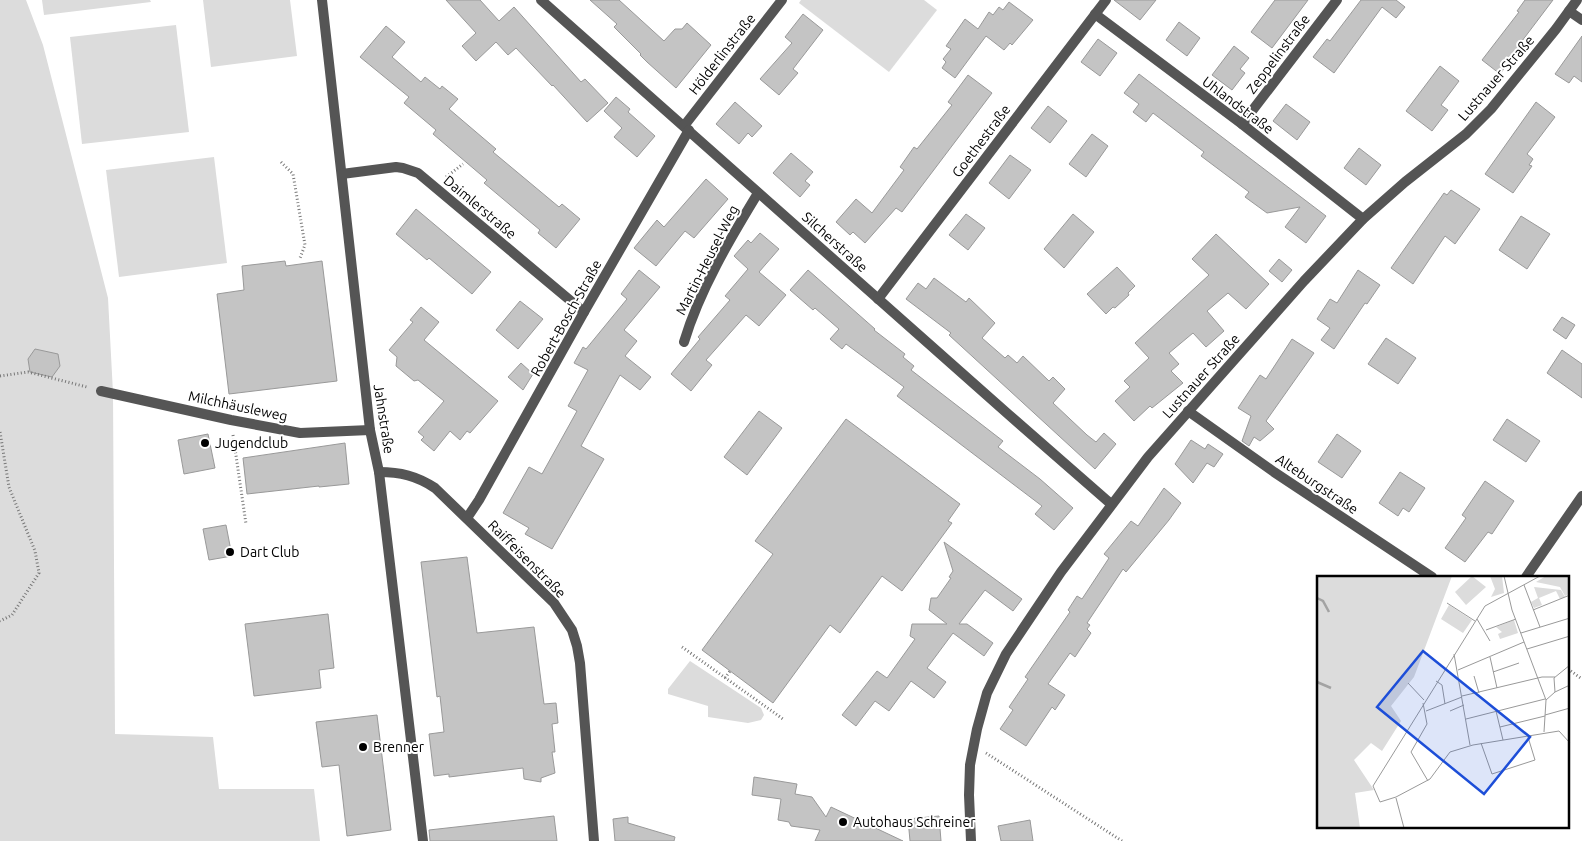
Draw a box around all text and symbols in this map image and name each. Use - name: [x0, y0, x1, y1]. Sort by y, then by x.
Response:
- street label: Hölderlinstraße: [685, 10, 759, 98]
- street label: Zeppelinstraße: [1243, 11, 1313, 97]
- street label: Lustnauer Straße: [1455, 32, 1537, 124]
- street label: Uhlandstraße: [1199, 73, 1277, 137]
- street label: Goethestraße: [949, 102, 1013, 180]
- street label: Daimlerstraße: [441, 172, 519, 242]
- street label: Martin-Heusel-Weg: [672, 202, 742, 318]
- street label: Silcherstraße: [799, 209, 871, 275]
- street label: Robert-Bosch-Straße: [527, 257, 605, 379]
- street label: Lustnauer Straße: [1159, 331, 1243, 421]
- street label: Jahnstraße: [371, 383, 397, 455]
- street label: Milchhäusleweg: [187, 388, 289, 424]
- place label: Jugendclub: [215, 435, 288, 451]
- marker: Jugendclub: [199, 437, 211, 449]
- street label: Alteburgstraße: [1273, 451, 1361, 517]
- street label: Raiffeisenstraße: [485, 517, 569, 601]
- place label: Dart Club: [240, 544, 300, 560]
- marker: Dart Club: [224, 546, 236, 558]
- inset map: [1317, 576, 1570, 828]
- place label: Brenner: [373, 739, 425, 755]
- marker: Brenner: [357, 741, 369, 753]
- place label: Autohaus Schreiner: [853, 814, 976, 830]
- marker: Autohaus Schreiner: [837, 816, 849, 828]

